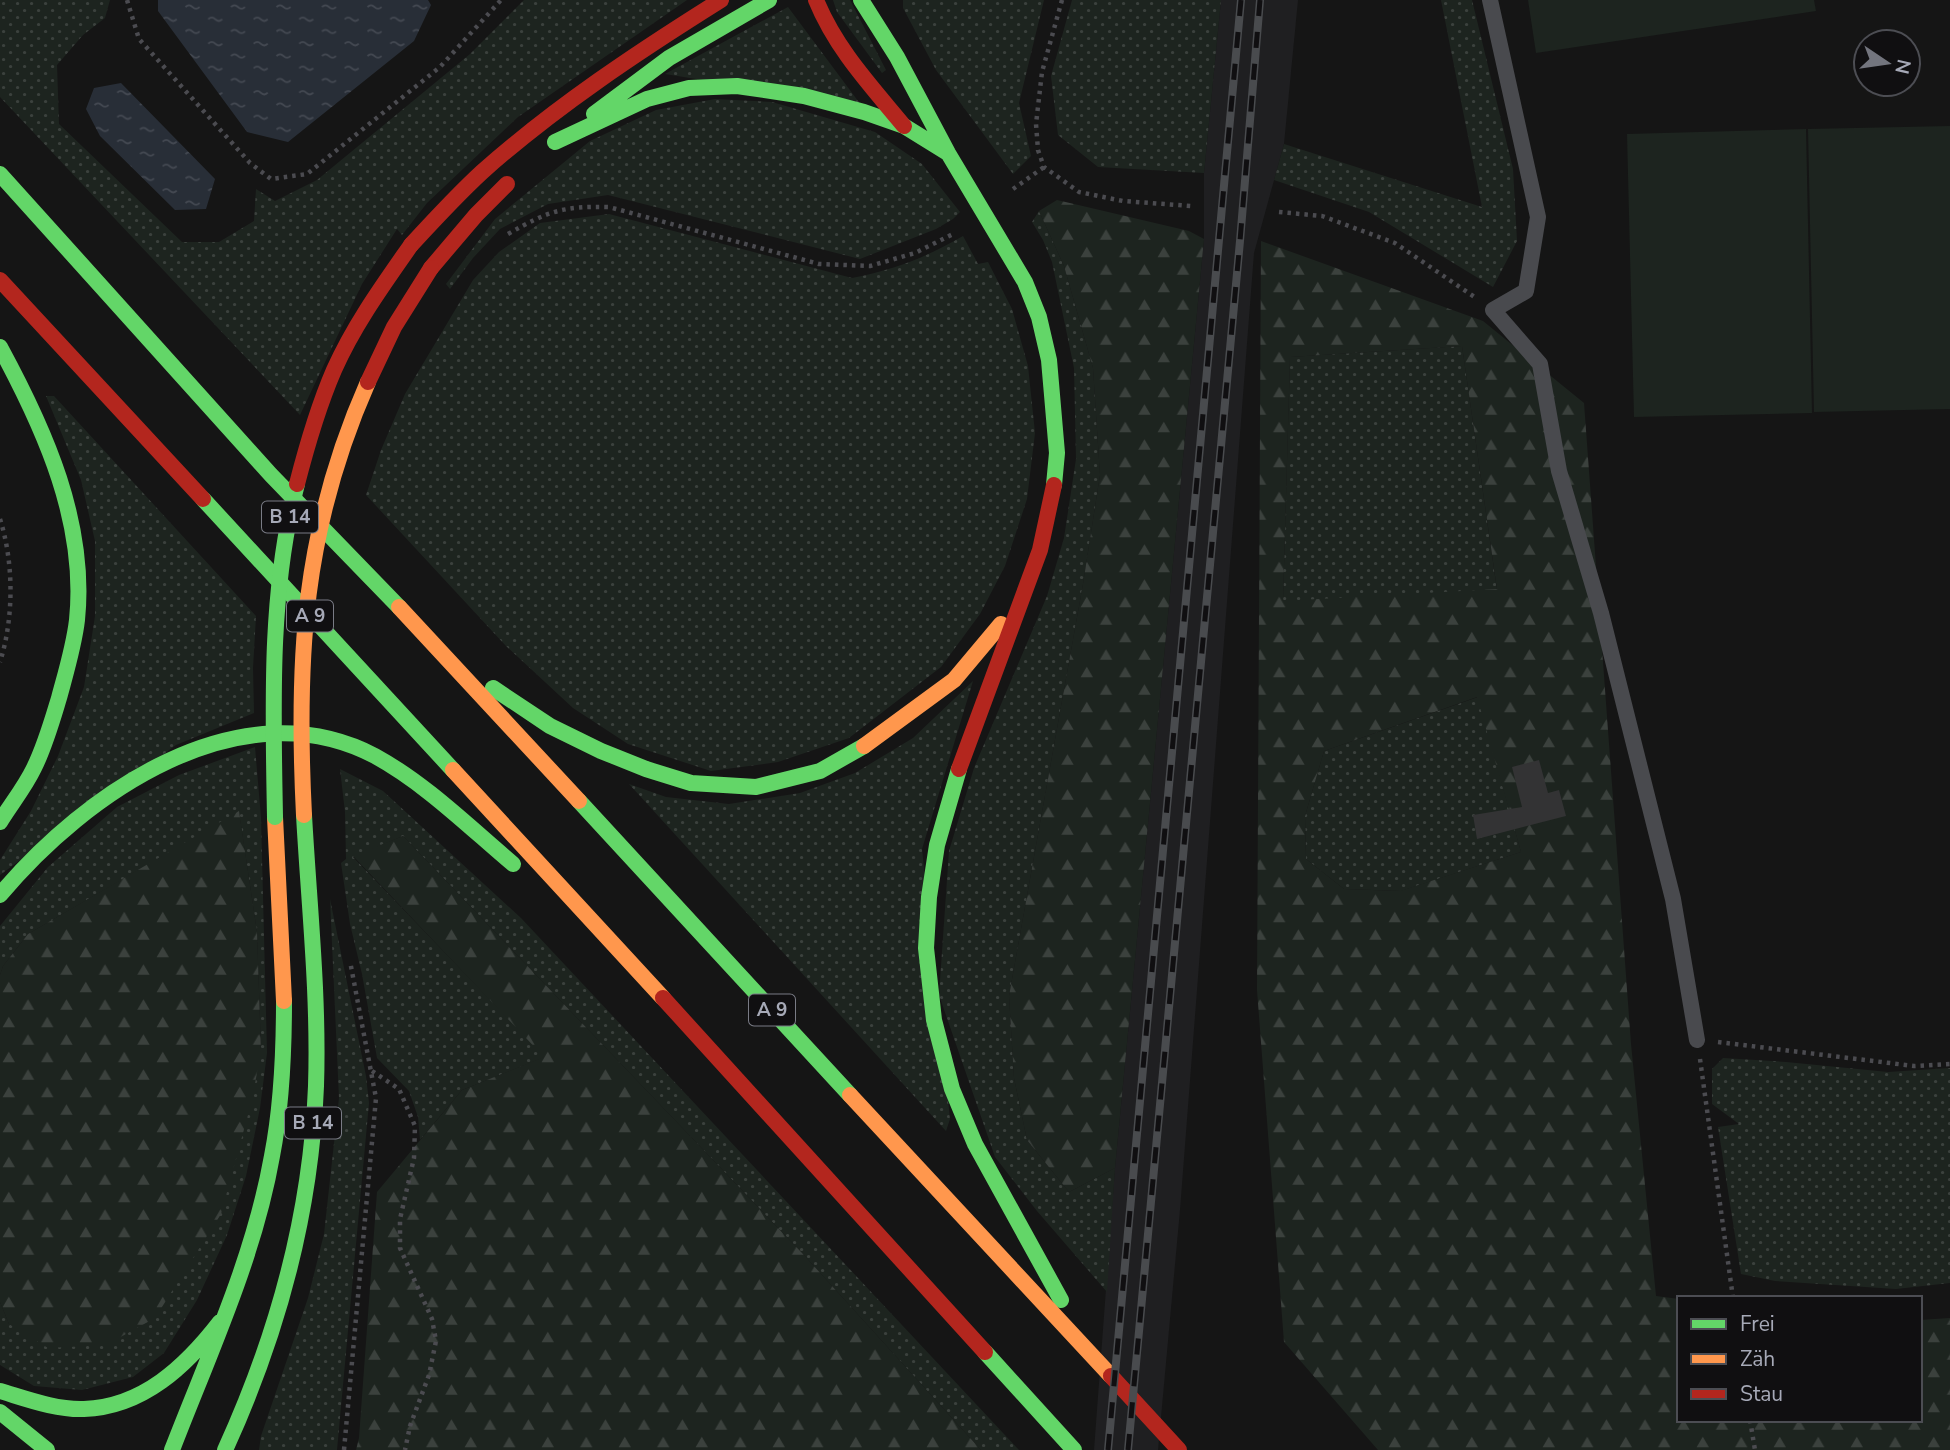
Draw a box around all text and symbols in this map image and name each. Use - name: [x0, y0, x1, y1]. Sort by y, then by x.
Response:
- north arrow: [1852, 28, 1922, 98]
- text: N: [1888, 57, 1917, 76]
- road number: B 14: [262, 502, 318, 532]
- road number: A 9: [287, 600, 333, 632]
- road number: A 9: [749, 994, 795, 1026]
- road number: B 14: [285, 1107, 341, 1138]
- legend: [1677, 1296, 1922, 1422]
- text: Frei: [1740, 1310, 1775, 1338]
- text: Zäh: [1740, 1345, 1775, 1373]
- text: Stau: [1740, 1380, 1783, 1408]

